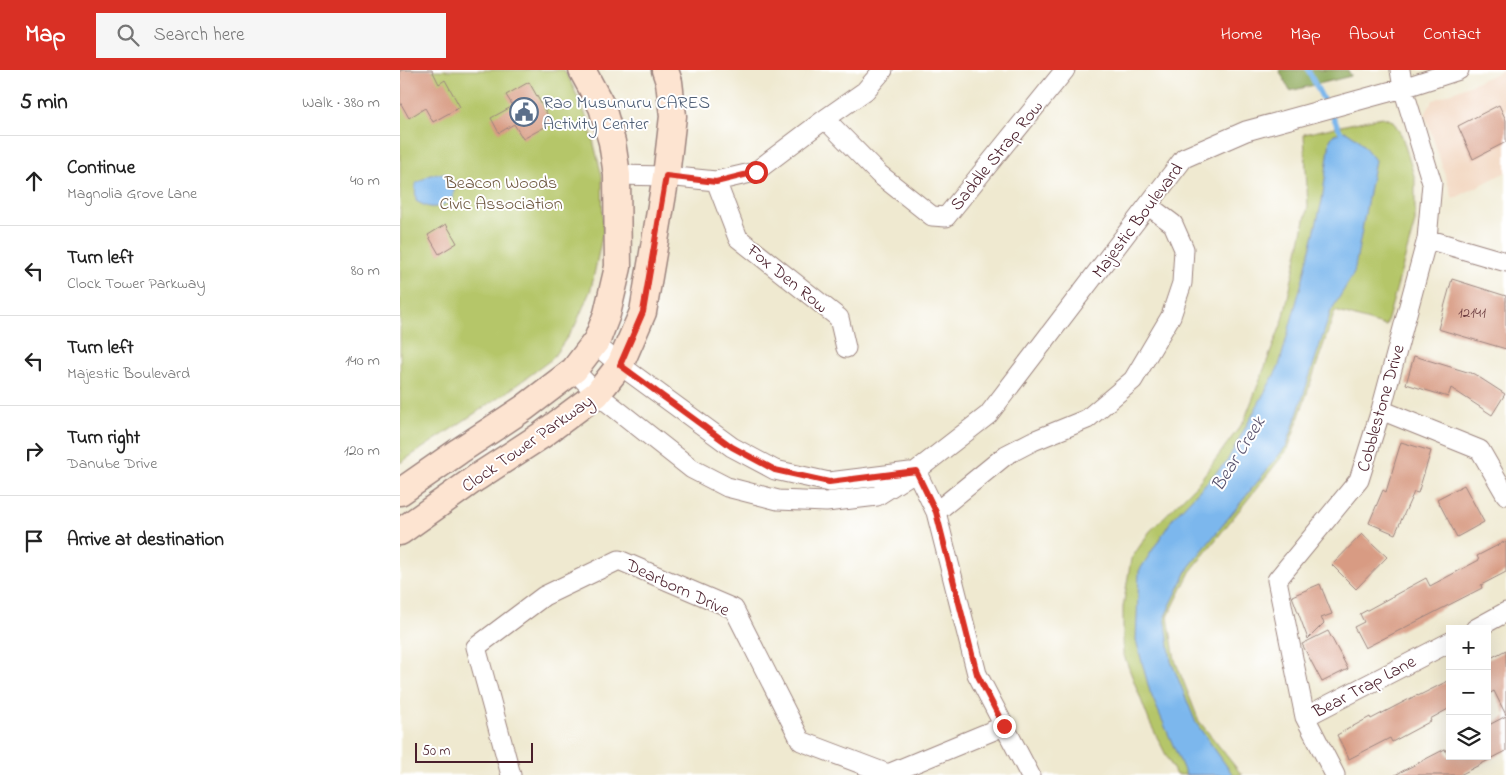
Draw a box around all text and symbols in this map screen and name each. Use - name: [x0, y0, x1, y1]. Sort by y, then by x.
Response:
- search box: [96, 13, 446, 58]
- text: Map: [25, 18, 66, 53]
- icon: search: [114, 21, 142, 49]
- text: Search here: [154, 22, 245, 49]
- text: Home: [1221, 22, 1262, 48]
- text: Map: [1290, 22, 1321, 48]
- text: About: [1349, 22, 1395, 48]
- text: Contact: [1423, 22, 1481, 48]
- text: 5 min: [20, 88, 68, 118]
- text: Walk · 380 m: [302, 91, 380, 115]
- place label: Rao Musunuru CARES Activity Center: [543, 91, 710, 138]
- street label: Saddle Strap Row: [945, 95, 1050, 217]
- public building icon: Rao Musunuru CARES Activity Center: [509, 97, 539, 127]
- text: Continue: [67, 155, 135, 182]
- street label: Majestic Boulevard: [1087, 158, 1191, 284]
- route start: [745, 161, 768, 184]
- icon: ahead: [20, 167, 48, 195]
- text: 40 m: [350, 169, 380, 193]
- park label: Beacon Woods Civic Association: [439, 171, 563, 218]
- text: Magnolia Grove Lane: [67, 182, 197, 206]
- street label: Fox Den Row: [740, 238, 833, 321]
- text: Turn left: [67, 245, 134, 272]
- icon: left: [20, 257, 48, 285]
- text: 80 m: [351, 259, 380, 283]
- text: Clock Tower Parkway: [67, 272, 205, 296]
- house number: 12141: [1458, 302, 1486, 324]
- text: Turn left: [67, 335, 134, 362]
- street label: Cobblestone Drive: [1351, 341, 1413, 475]
- icon: left: [20, 347, 48, 375]
- text: 140 m: [345, 349, 380, 373]
- text: Majestic Boulevard: [67, 362, 190, 386]
- street label: Clock Tower Parkway: [457, 389, 599, 500]
- water label: Bear Creek: [1205, 411, 1273, 497]
- text: Turn right: [67, 425, 140, 452]
- icon: right: [20, 437, 48, 465]
- text: 120 m: [344, 439, 380, 463]
- text: Danube Drive: [67, 452, 157, 476]
- icon: arrive: [20, 527, 48, 555]
- text: Arrive at destination: [67, 527, 224, 554]
- street label: Dearborn Drive: [620, 553, 734, 625]
- map controls: [1446, 625, 1491, 760]
- button: +: [1446, 625, 1491, 670]
- street label: Bear Trap Lane: [1308, 649, 1422, 726]
- button: −: [1446, 670, 1491, 715]
- route end: [993, 715, 1016, 738]
- button: layers: [1446, 715, 1491, 760]
- scale bar: [415, 740, 532, 763]
- text: 50 m: [422, 741, 450, 762]

